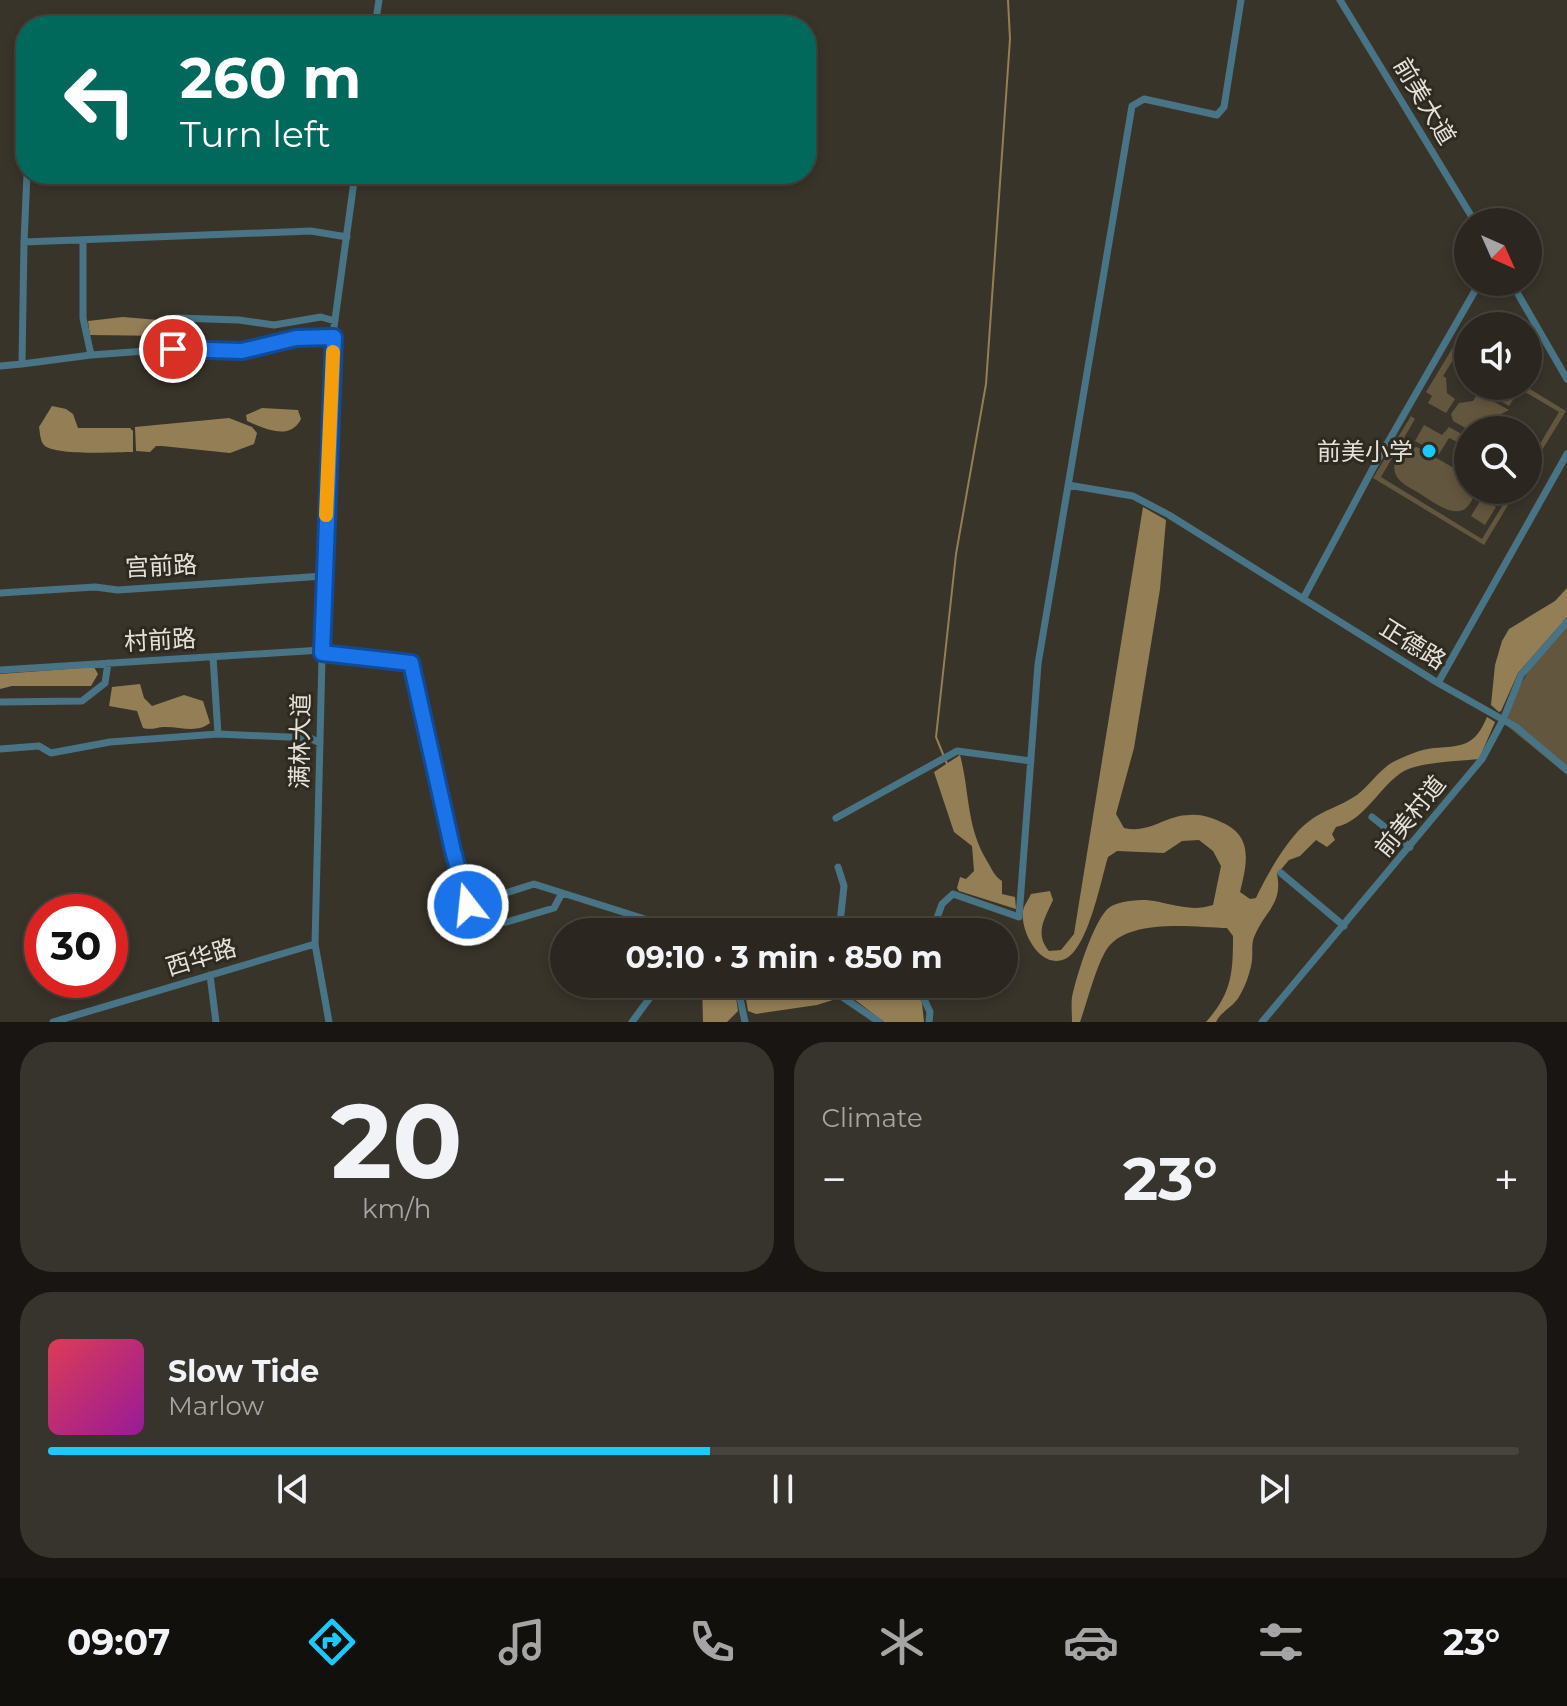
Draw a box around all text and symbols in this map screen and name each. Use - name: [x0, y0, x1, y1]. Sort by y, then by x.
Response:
- text: 260 m: [180, 44, 361, 112]
- icon: left: [48, 48, 152, 152]
- street label: 前美大道: [1388, 52, 1462, 150]
- text: Turn left: [180, 112, 331, 156]
- north arrow: [1454, 208, 1542, 296]
- map controls: [1454, 208, 1542, 504]
- button: sound: [1454, 312, 1542, 400]
- pin: [139, 315, 207, 383]
- icon: arrive: [151, 327, 195, 371]
- button: search: [1454, 416, 1542, 504]
- place label: 前美小学: [1317, 437, 1413, 466]
- marker: 前美小学: [1420, 442, 1438, 460]
- street label: 宫前路: [124, 550, 198, 582]
- street label: 正德路: [1375, 613, 1451, 675]
- street label: 村前路: [123, 624, 197, 656]
- street label: 满林大道: [285, 693, 315, 789]
- street label: 前美村道: [1369, 770, 1451, 862]
- position arrow: [426, 863, 510, 947]
- speed limit sign: 30: [24, 894, 128, 998]
- street label: 西华路: [162, 933, 240, 981]
- text: 09:10 · 3 min · 850 m: [625, 939, 943, 976]
- text: 20: [331, 1077, 463, 1204]
- text: Climate: [822, 1102, 923, 1134]
- text: 23°: [1123, 1142, 1218, 1215]
- text: −: [822, 1152, 847, 1206]
- text: +: [1494, 1152, 1519, 1206]
- text: km/h: [362, 1193, 431, 1225]
- text: Slow Tide: [168, 1353, 319, 1390]
- text: Marlow: [168, 1390, 264, 1422]
- icon: previous: [271, 1467, 315, 1511]
- icon: pause: [761, 1467, 805, 1511]
- icon: next: [1252, 1467, 1296, 1511]
- icon: directions: [304, 1614, 360, 1670]
- icon: music: [494, 1614, 550, 1670]
- icon: phone: [684, 1614, 740, 1670]
- icon: climate: [874, 1614, 930, 1670]
- icon: car: [1063, 1614, 1119, 1670]
- icon: filters: [1253, 1614, 1309, 1670]
- text: 09:07: [67, 1620, 170, 1664]
- text: 23°: [1443, 1620, 1500, 1664]

